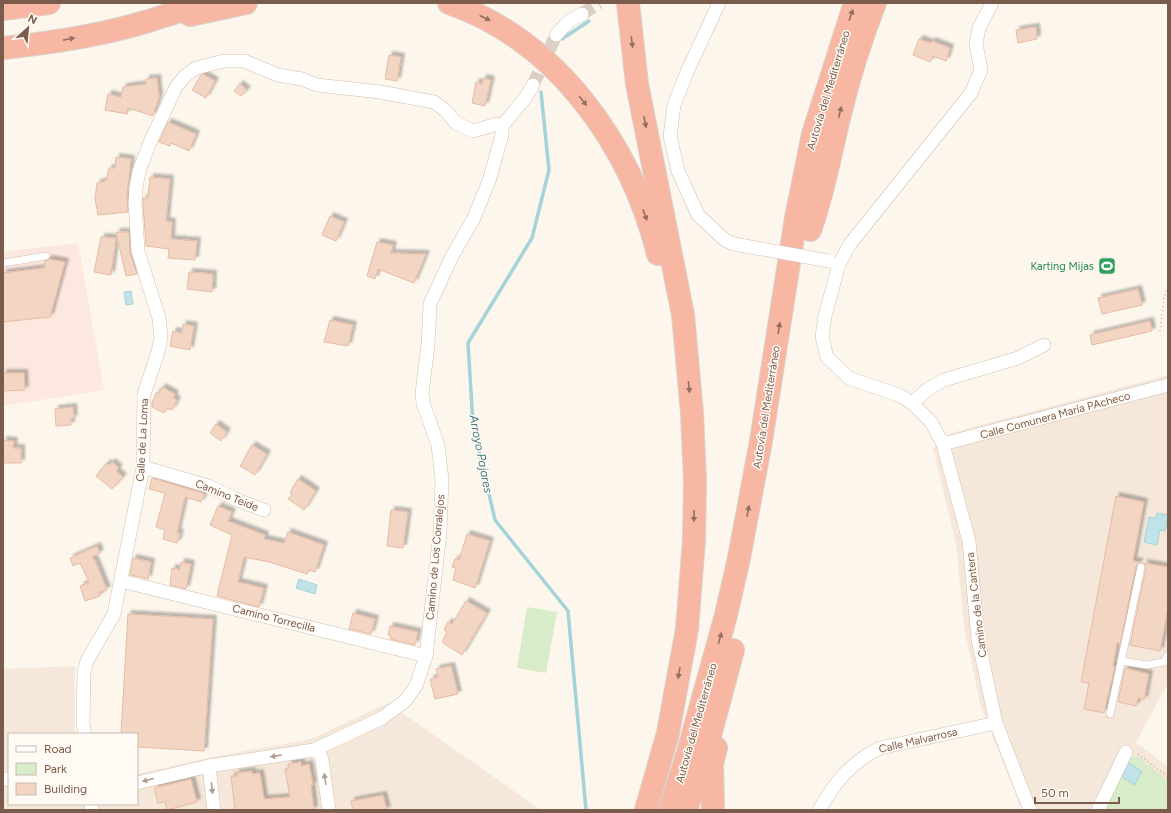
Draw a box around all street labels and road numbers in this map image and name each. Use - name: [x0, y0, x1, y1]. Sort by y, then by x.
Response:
- street label: Autovía del Mediterráneo: [804, 29, 853, 151]
- street label: Autovía del Mediterráneo: [750, 345, 783, 469]
- street label: Calle Comunera María PAcheco: [979, 389, 1132, 442]
- street label: Calle de La Loma: [134, 398, 151, 482]
- street label: Camino Teide: [193, 477, 260, 514]
- street label: Camino de Los Corralejos: [424, 494, 447, 620]
- street label: Camino de la Cantera: [964, 552, 989, 658]
- street label: Camino Torrecilla: [231, 602, 317, 635]
- street label: Autovía del Mediterráneo: [673, 662, 720, 785]
- street label: Calle Malvarrosa: [878, 725, 959, 756]

